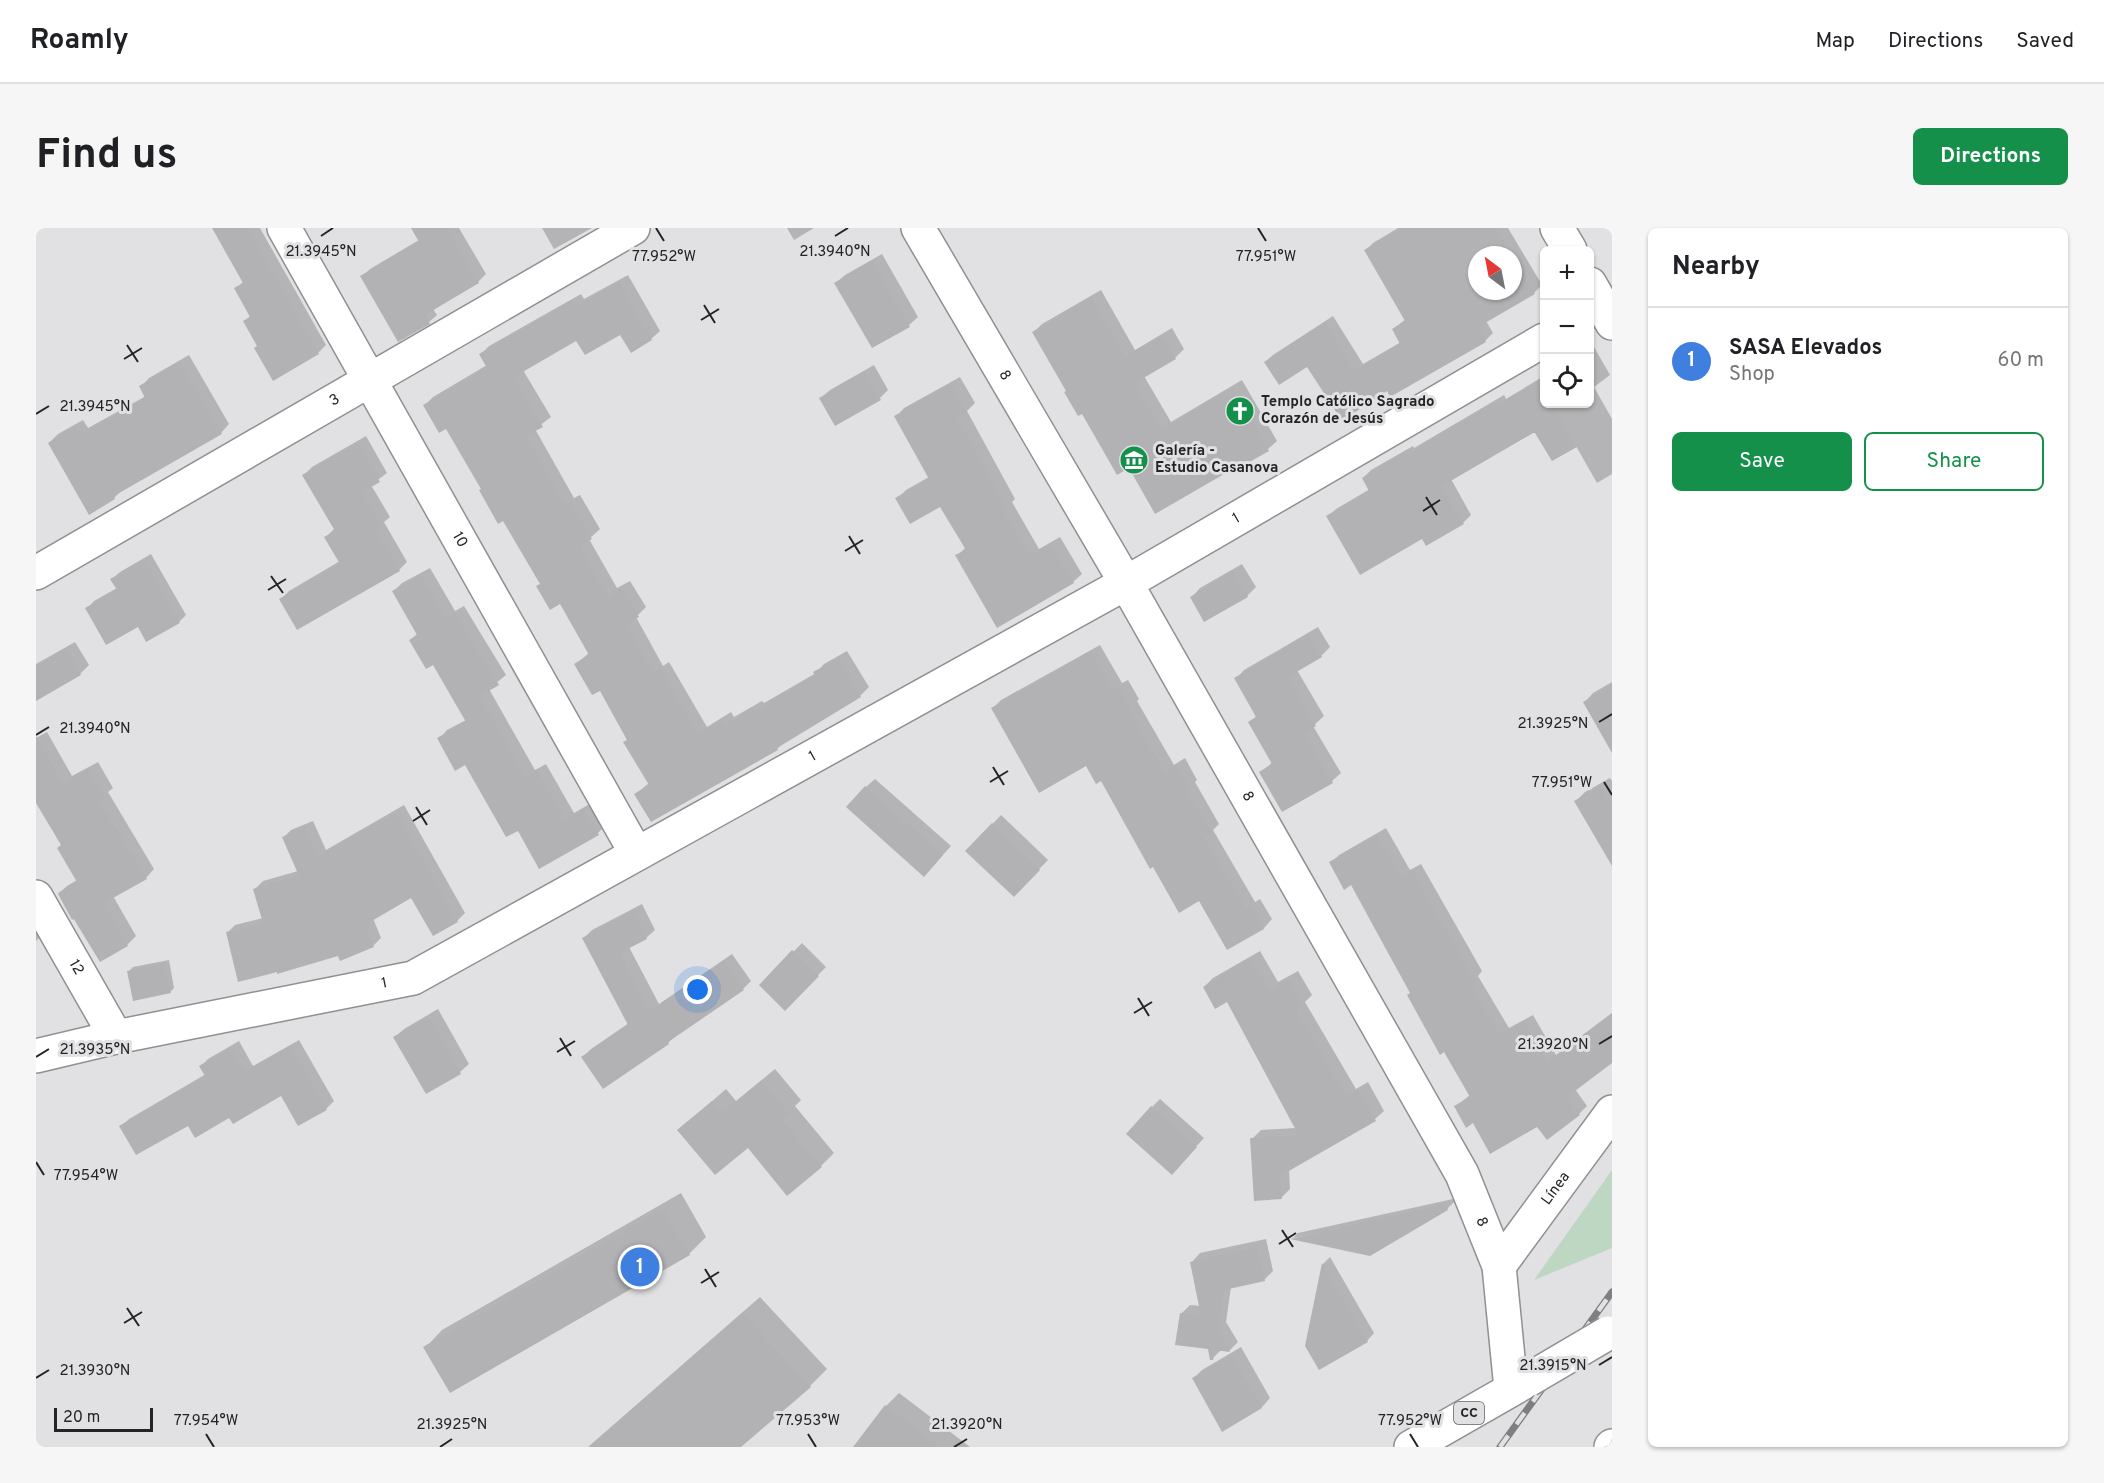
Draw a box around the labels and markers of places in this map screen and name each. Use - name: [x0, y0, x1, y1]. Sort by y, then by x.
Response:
- place label: Templo Católico Sagrado Corazón de Jesús: [1261, 393, 1435, 429]
- church icon: Templo Católico Sagrado Corazón de Jesús: [1224, 395, 1256, 427]
- place label: Galería - Estudio Casanova: [1155, 442, 1278, 478]
- museum icon: Galería - Estudio Casanova: [1118, 444, 1150, 476]
- pin: 1: [620, 1244, 660, 1290]

